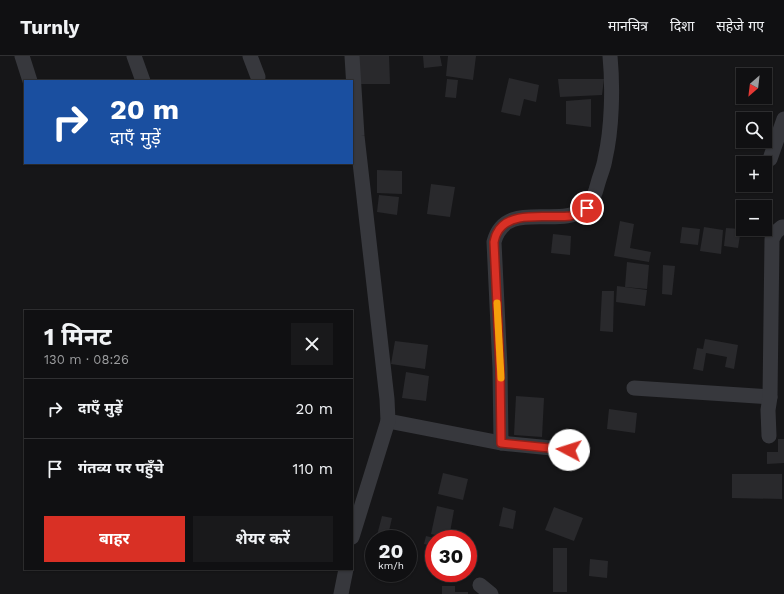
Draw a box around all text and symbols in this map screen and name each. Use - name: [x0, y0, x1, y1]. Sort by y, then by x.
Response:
- text: Turnly: [20, 16, 80, 39]
- text: मानचित्र: [608, 18, 648, 34]
- text: दिशा: [670, 18, 694, 34]
- text: सहेजे गए: [716, 18, 764, 34]
- north arrow: [736, 68, 772, 104]
- map controls: [736, 68, 772, 236]
- text: 20 m: [110, 93, 179, 126]
- icon: right: [44, 96, 96, 148]
- button: search: [736, 112, 772, 148]
- text: दाएँ मुड़ें: [110, 127, 161, 148]
- button: +: [736, 156, 772, 192]
- pin: [570, 191, 604, 225]
- icon: arrive: [576, 197, 598, 219]
- button: −: [736, 200, 772, 236]
- text: 1 मिनट: [44, 323, 112, 351]
- button: close: [291, 323, 333, 365]
- text: 130 m · 08:26: [44, 352, 129, 367]
- icon: right: [44, 398, 66, 420]
- text: दाएँ मुड़ें: [78, 399, 123, 417]
- text: 20 m: [296, 400, 333, 418]
- position arrow: [548, 429, 590, 471]
- icon: arrive: [44, 458, 66, 480]
- text: गंतव्य पर पहुँचे: [78, 459, 164, 477]
- text: 110 m: [293, 460, 333, 478]
- button: बाहर: [44, 516, 185, 562]
- button: शेयर करें: [193, 516, 333, 562]
- speed limit sign: 30: [425, 530, 477, 582]
- text: 20: [379, 539, 403, 563]
- text: km/h: [378, 560, 404, 571]

